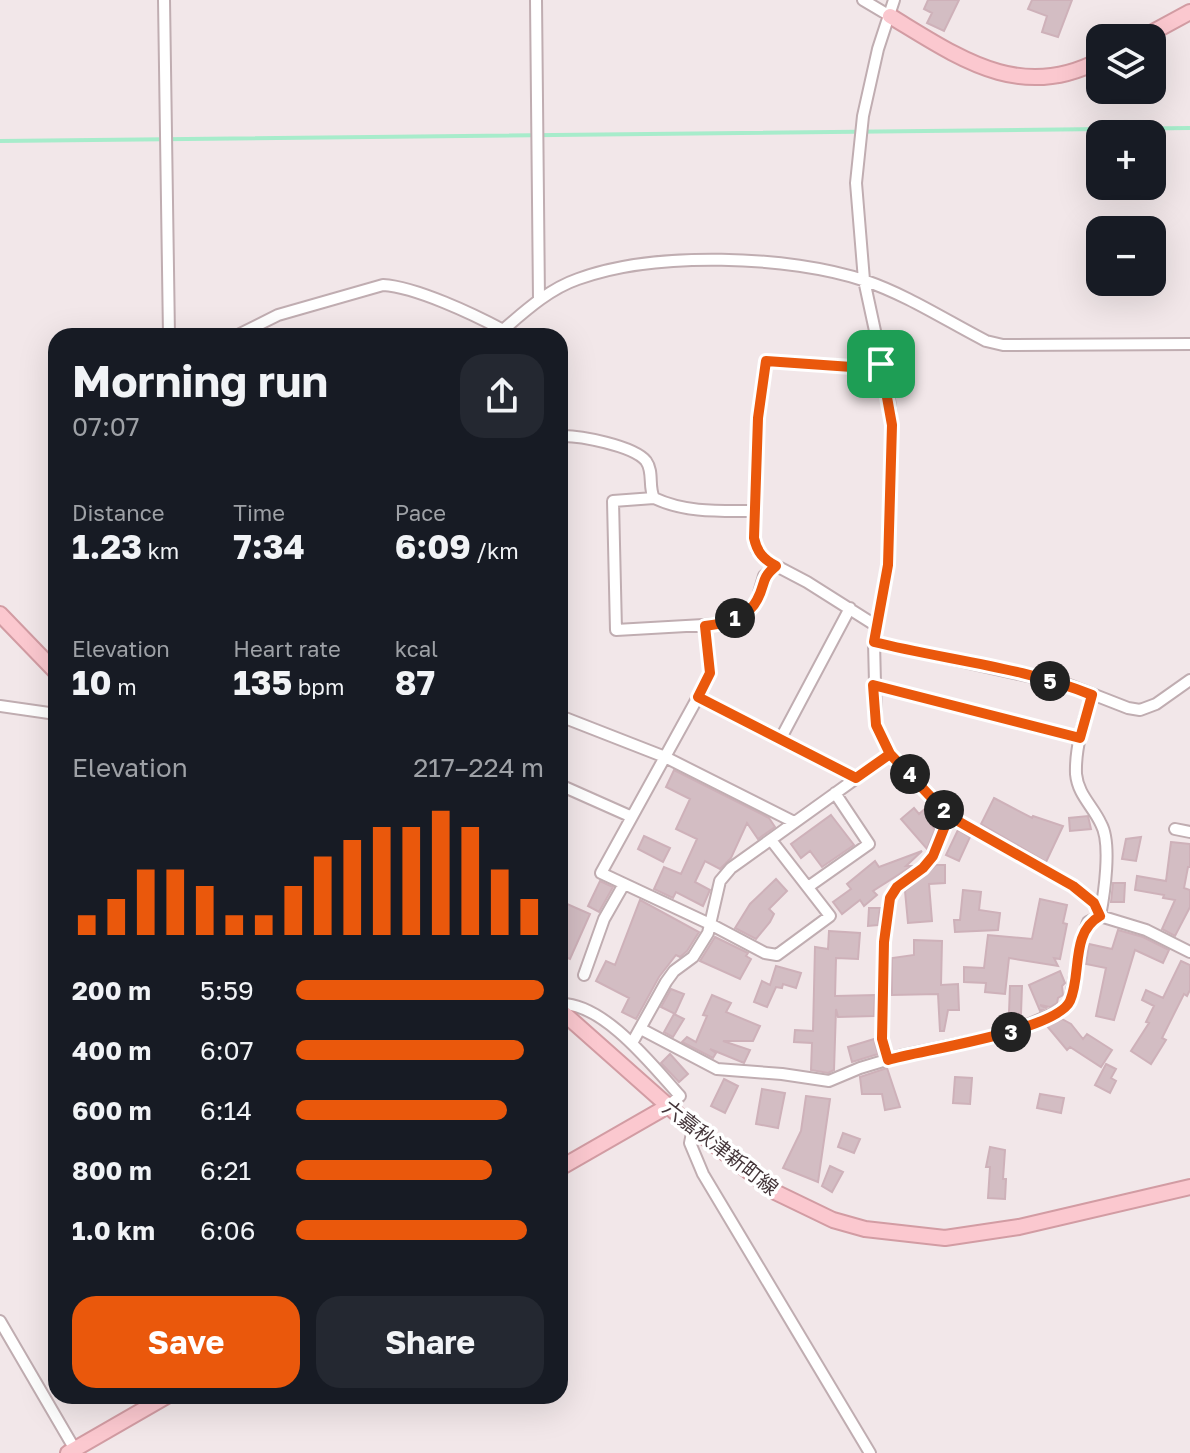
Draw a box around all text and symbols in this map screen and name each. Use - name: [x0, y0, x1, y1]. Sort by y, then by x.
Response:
- map controls: [1086, 24, 1166, 296]
- button: layers: [1086, 24, 1166, 104]
- button: +: [1086, 120, 1166, 200]
- button: −: [1086, 216, 1166, 296]
- pin: [847, 330, 915, 398]
- icon: arrive: [859, 342, 903, 386]
- text: Morning run: [72, 354, 328, 407]
- button: share: [460, 354, 544, 438]
- text: 07:07: [72, 411, 140, 442]
- text: Distance: [72, 499, 164, 526]
- text: Time: [233, 499, 285, 526]
- text: Pace: [395, 499, 446, 526]
- text: 1.23: [72, 526, 142, 566]
- text: 7:34: [233, 526, 305, 566]
- text: 6:09: [395, 526, 471, 566]
- text: km: [142, 537, 179, 564]
- text: /km: [471, 537, 519, 564]
- pin: 1: [715, 598, 755, 638]
- text: 1: [729, 604, 741, 631]
- text: Elevation: [72, 635, 170, 662]
- text: Heart rate: [233, 635, 341, 662]
- text: kcal: [395, 635, 438, 662]
- pin: 5: [1030, 661, 1070, 701]
- text: 10: [72, 662, 112, 702]
- text: 135: [233, 662, 292, 702]
- text: 87: [395, 662, 435, 702]
- text: 5: [1043, 667, 1057, 694]
- text: m: [112, 673, 137, 700]
- text: bpm: [292, 673, 344, 700]
- text: Elevation: [72, 752, 188, 783]
- text: 217–224 m: [413, 752, 544, 783]
- pin: 4: [890, 754, 930, 794]
- text: 4: [903, 760, 917, 787]
- pin: 2: [924, 790, 964, 830]
- text: 2: [937, 796, 951, 823]
- text: 200 m: [72, 975, 151, 1006]
- text: 5:59: [200, 975, 254, 1006]
- pin: 3: [991, 1012, 1031, 1052]
- text: 3: [1004, 1018, 1018, 1045]
- text: 400 m: [72, 1035, 151, 1066]
- text: 6:07: [200, 1035, 253, 1066]
- street label: 六嘉秋津新町線: [658, 1094, 784, 1200]
- text: 600 m: [72, 1095, 152, 1126]
- text: 6:14: [200, 1095, 252, 1126]
- text: 800 m: [72, 1155, 152, 1186]
- text: 6:21: [200, 1155, 251, 1186]
- text: 1.0 km: [72, 1215, 155, 1246]
- text: 6:06: [200, 1215, 255, 1246]
- button: Save: [72, 1296, 300, 1388]
- button: Share: [316, 1296, 544, 1388]

